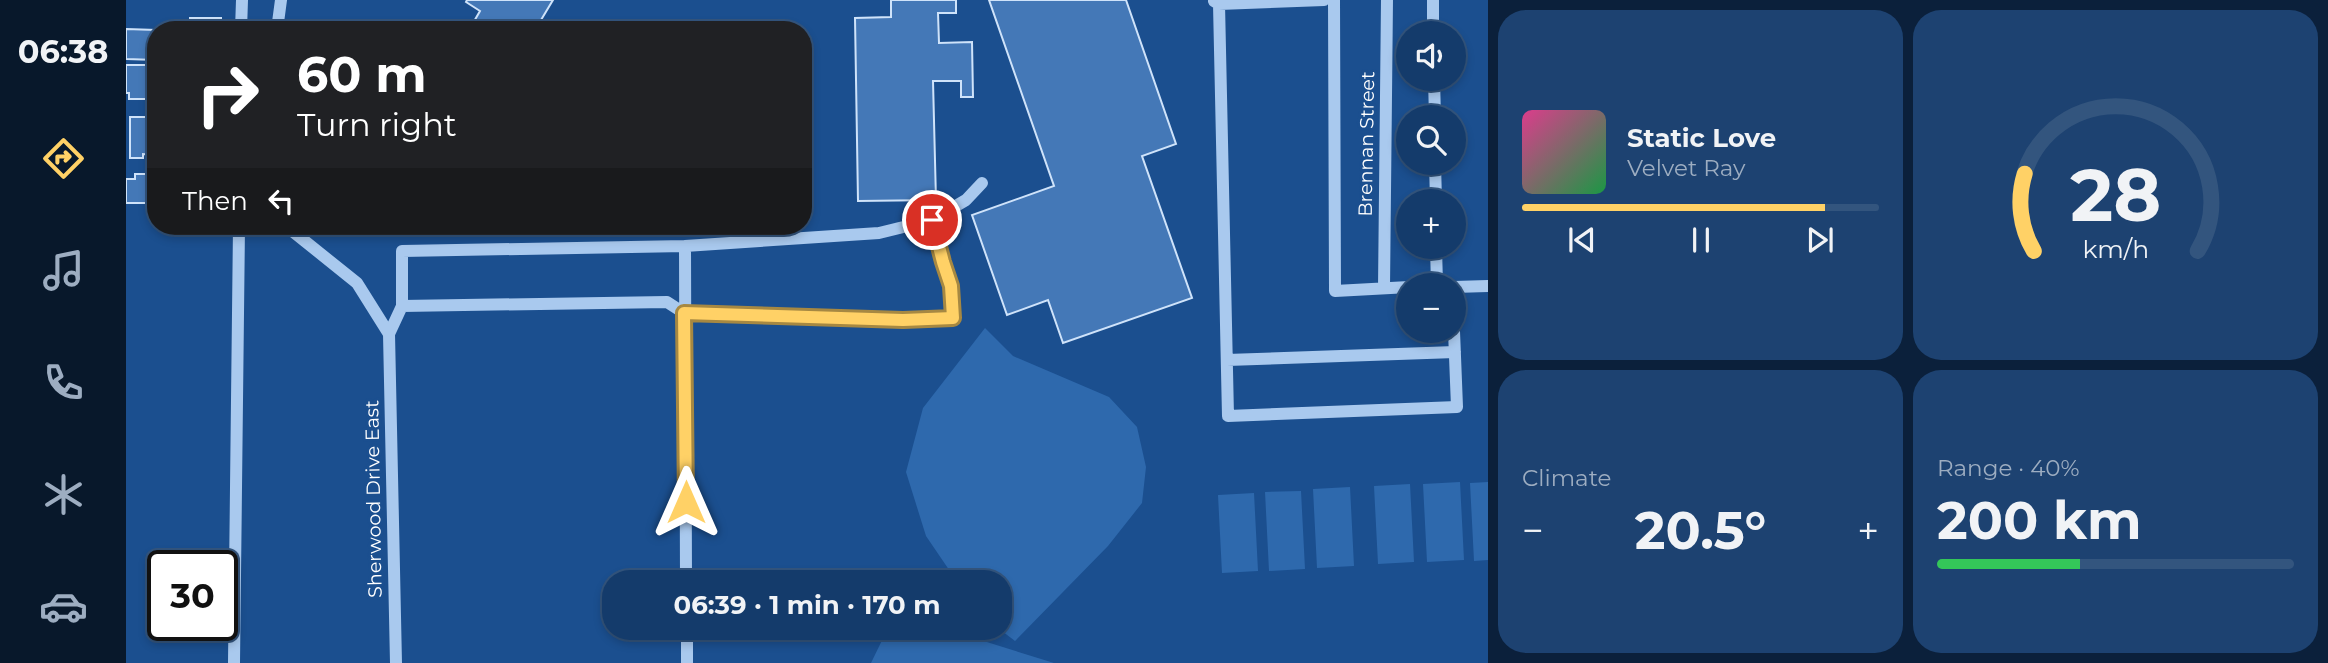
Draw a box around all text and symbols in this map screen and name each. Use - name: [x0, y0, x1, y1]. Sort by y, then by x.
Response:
- map controls: [1396, 21, 1466, 343]
- button: sound: [1396, 21, 1466, 91]
- text: 06:38: [18, 32, 108, 71]
- text: 60 m: [297, 45, 427, 104]
- icon: right: [182, 49, 273, 140]
- street label: Brennan Street: [1354, 71, 1379, 217]
- text: Turn right: [297, 105, 457, 144]
- button: search: [1396, 105, 1466, 175]
- text: Static Love: [1627, 122, 1776, 154]
- icon: directions: [39, 134, 88, 183]
- text: 28: [2070, 151, 2161, 239]
- text: Velvet Ray: [1627, 154, 1745, 182]
- icon: left: [262, 182, 300, 220]
- text: Then: [182, 185, 248, 217]
- button: +: [1396, 189, 1466, 259]
- pin: [902, 190, 962, 250]
- icon: arrive: [913, 201, 951, 239]
- icon: previous: [1563, 221, 1601, 259]
- icon: pause: [1682, 221, 1720, 259]
- icon: next: [1801, 221, 1839, 259]
- text: km/h: [2082, 234, 2149, 264]
- icon: music: [39, 246, 88, 295]
- button: −: [1396, 273, 1466, 343]
- icon: phone: [39, 358, 88, 407]
- street label: Sherwood Drive East: [360, 400, 387, 598]
- text: Range · 40%: [1937, 454, 2080, 482]
- text: Climate: [1522, 464, 1611, 492]
- position arrow: [649, 465, 723, 539]
- icon: climate: [39, 470, 88, 519]
- text: 200 km: [1937, 489, 2141, 552]
- text: 20.5°: [1635, 499, 1766, 562]
- text: −: [1522, 507, 1544, 554]
- text: +: [1857, 507, 1879, 554]
- speed limit sign: 30: [147, 550, 238, 641]
- icon: car: [39, 582, 88, 631]
- text: 06:39 · 1 min · 170 m: [674, 589, 940, 621]

